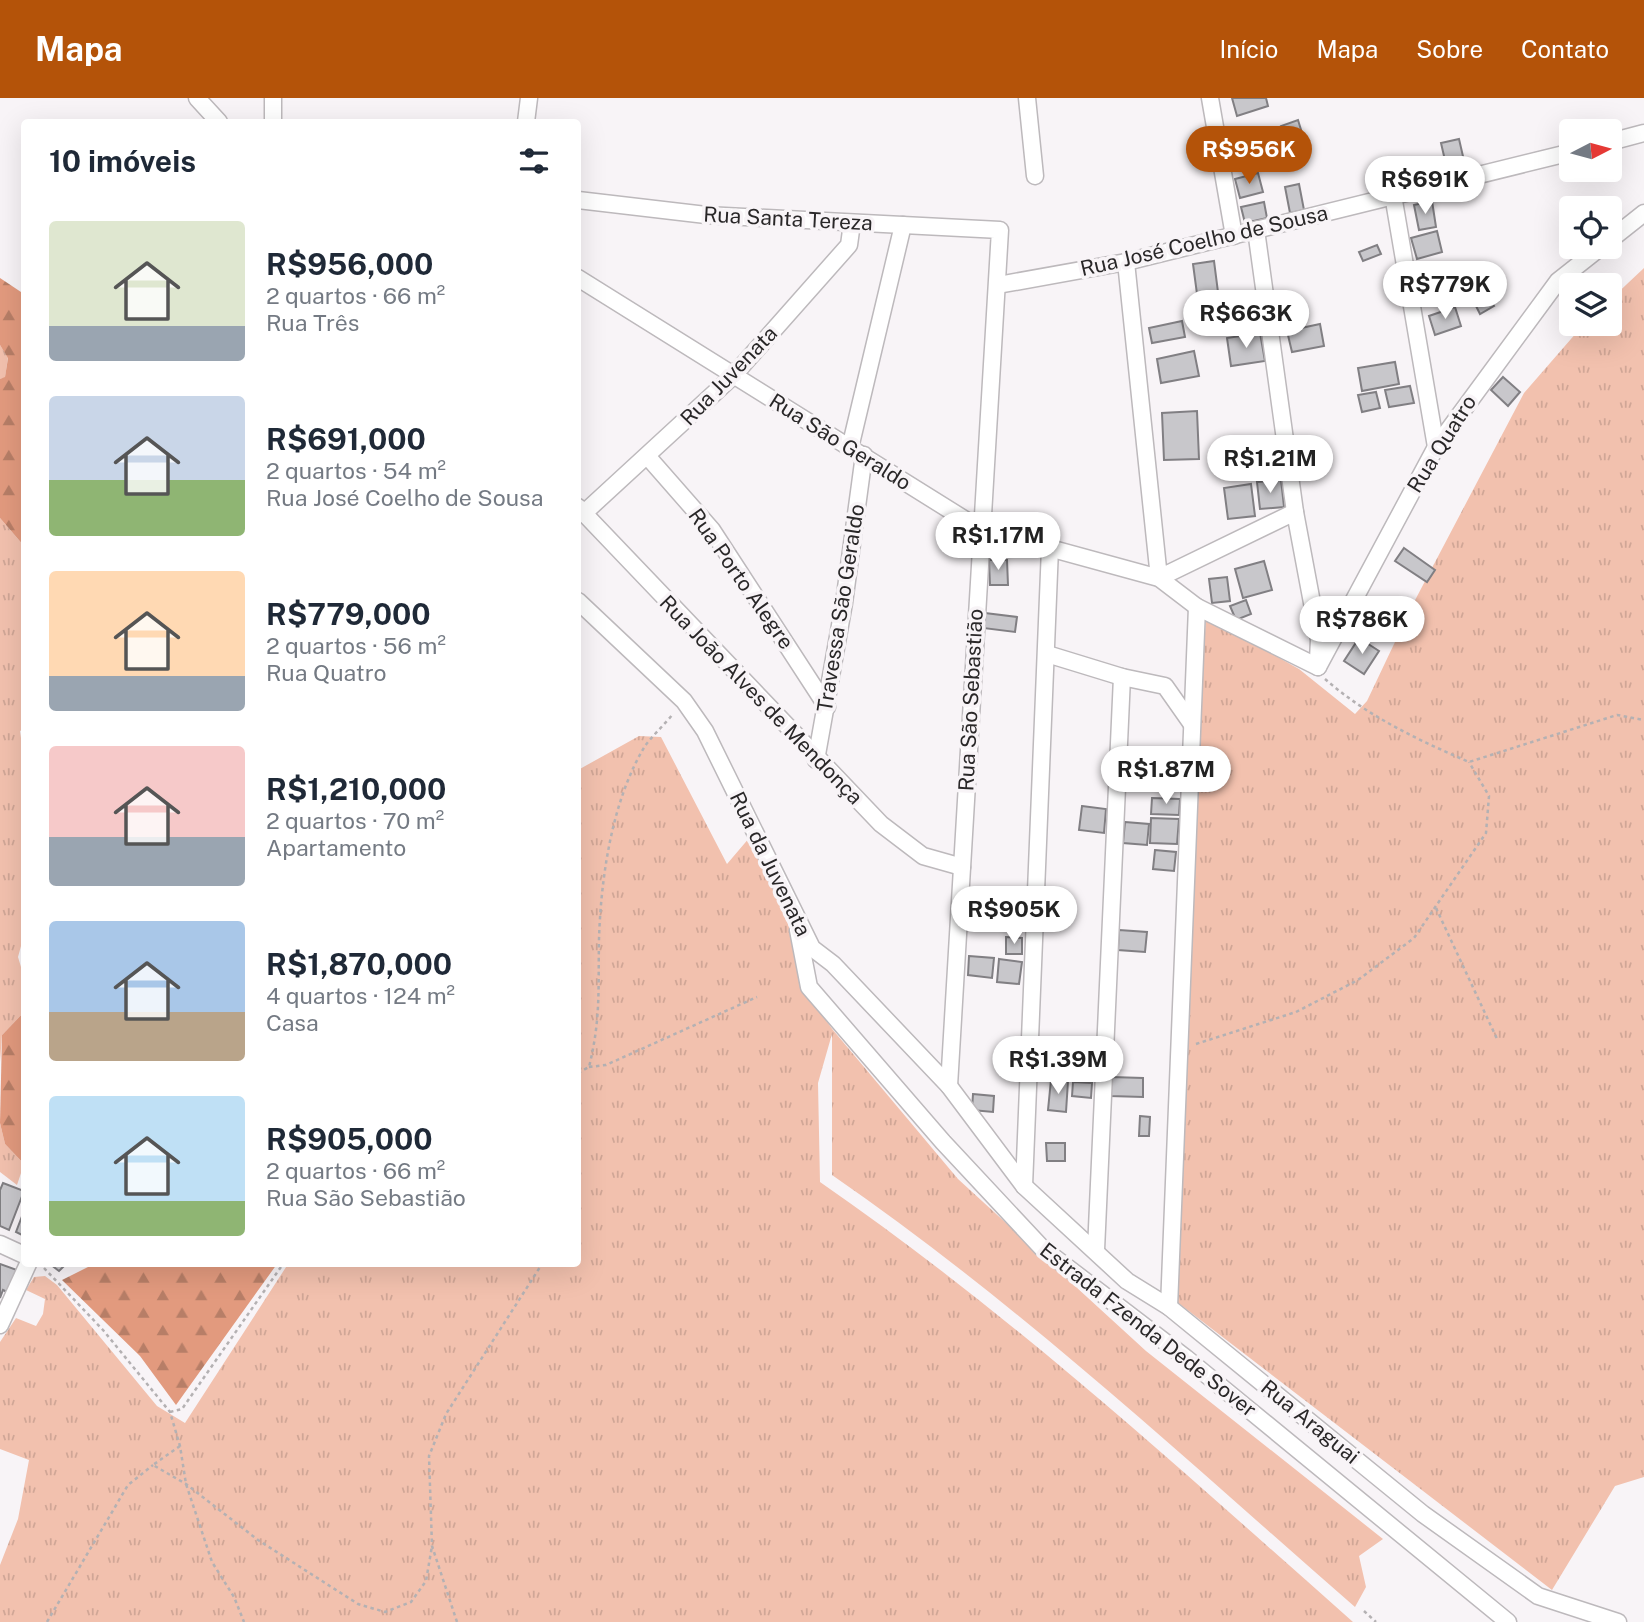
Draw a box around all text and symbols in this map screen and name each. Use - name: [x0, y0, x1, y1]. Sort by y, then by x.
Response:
- text: Mapa: [35, 30, 123, 68]
- text: Início: [1220, 35, 1278, 63]
- text: Mapa: [1316, 35, 1378, 63]
- text: Sobre: [1416, 35, 1483, 63]
- text: Contato: [1521, 35, 1609, 63]
- north arrow: [1559, 119, 1622, 182]
- map controls: [1559, 119, 1622, 336]
- pin: R$956K: [1192, 126, 1306, 186]
- text: R$956K: [1202, 135, 1296, 162]
- icon: filters: [515, 142, 553, 180]
- text: 10 imóveis: [49, 143, 196, 179]
- pin: R$691K: [1368, 156, 1482, 216]
- text: R$691K: [1381, 165, 1469, 192]
- button: locate: [1559, 196, 1622, 259]
- street label: Rua José Coelho de Sousa: [1078, 200, 1330, 281]
- street label: Rua Santa Tereza: [703, 202, 873, 235]
- text: R$956,000: [266, 246, 433, 282]
- icon: home: [105, 249, 189, 333]
- pin: R$779K: [1388, 262, 1502, 321]
- text: R$779K: [1399, 270, 1491, 297]
- button: layers: [1559, 273, 1622, 336]
- text: 2 quartos · 66 m²: [266, 282, 445, 309]
- pin: R$663K: [1189, 290, 1303, 350]
- text: R$663K: [1199, 299, 1293, 326]
- text: Rua Três: [266, 309, 359, 336]
- street label: Rua Juvenata: [675, 321, 782, 431]
- street label: Rua São Geraldo: [765, 388, 916, 495]
- street label: Rua Quatro: [1402, 390, 1481, 497]
- text: R$691,000: [266, 421, 426, 457]
- icon: home: [105, 424, 189, 508]
- pin: R$1.21M: [1205, 436, 1335, 495]
- text: R$1.21M: [1223, 444, 1317, 471]
- text: 2 quartos · 54 m²: [266, 457, 446, 484]
- text: Rua José Coelho de Sousa: [266, 484, 543, 511]
- street label: Travessa São Geraldo: [812, 502, 869, 714]
- street label: Rua Porto Alegre: [684, 503, 799, 654]
- pin: R$1.17M: [933, 512, 1063, 572]
- text: R$1.17M: [951, 521, 1045, 548]
- street label: Rua João Alves de Mendonça: [655, 590, 868, 809]
- text: R$779,000: [266, 596, 431, 632]
- pin: R$786K: [1305, 596, 1419, 656]
- icon: home: [105, 599, 189, 683]
- text: R$786K: [1316, 605, 1408, 632]
- street label: Rua São Sebastião: [953, 608, 988, 792]
- text: 2 quartos · 56 m²: [266, 632, 446, 659]
- text: Rua Quatro: [266, 659, 387, 686]
- pin: R$1.87M: [1101, 746, 1231, 806]
- text: R$1.87M: [1117, 755, 1215, 782]
- text: R$1,210,000: [266, 771, 446, 807]
- icon: home: [105, 774, 189, 858]
- street label: Rua da Juvenata: [725, 788, 816, 940]
- text: 2 quartos · 70 m²: [266, 807, 444, 834]
- text: Apartamento: [266, 834, 406, 861]
- pin: R$905K: [957, 886, 1071, 946]
- text: R$905K: [967, 895, 1061, 922]
- text: R$1,870,000: [266, 946, 452, 982]
- icon: home: [105, 949, 189, 1033]
- text: 4 quartos · 124 m²: [266, 982, 455, 1009]
- text: Casa: [266, 1009, 319, 1036]
- pin: R$1.39M: [993, 1037, 1123, 1096]
- text: R$1.39M: [1008, 1045, 1108, 1072]
- text: R$905,000: [266, 1121, 433, 1157]
- icon: home: [105, 1124, 189, 1208]
- text: 2 quartos · 66 m²: [266, 1157, 445, 1184]
- text: Rua São Sebastião: [266, 1184, 466, 1211]
- street label: Estrada Fzenda Dede Sover: [1035, 1237, 1262, 1422]
- street label: Rua Araguai: [1256, 1374, 1364, 1469]

